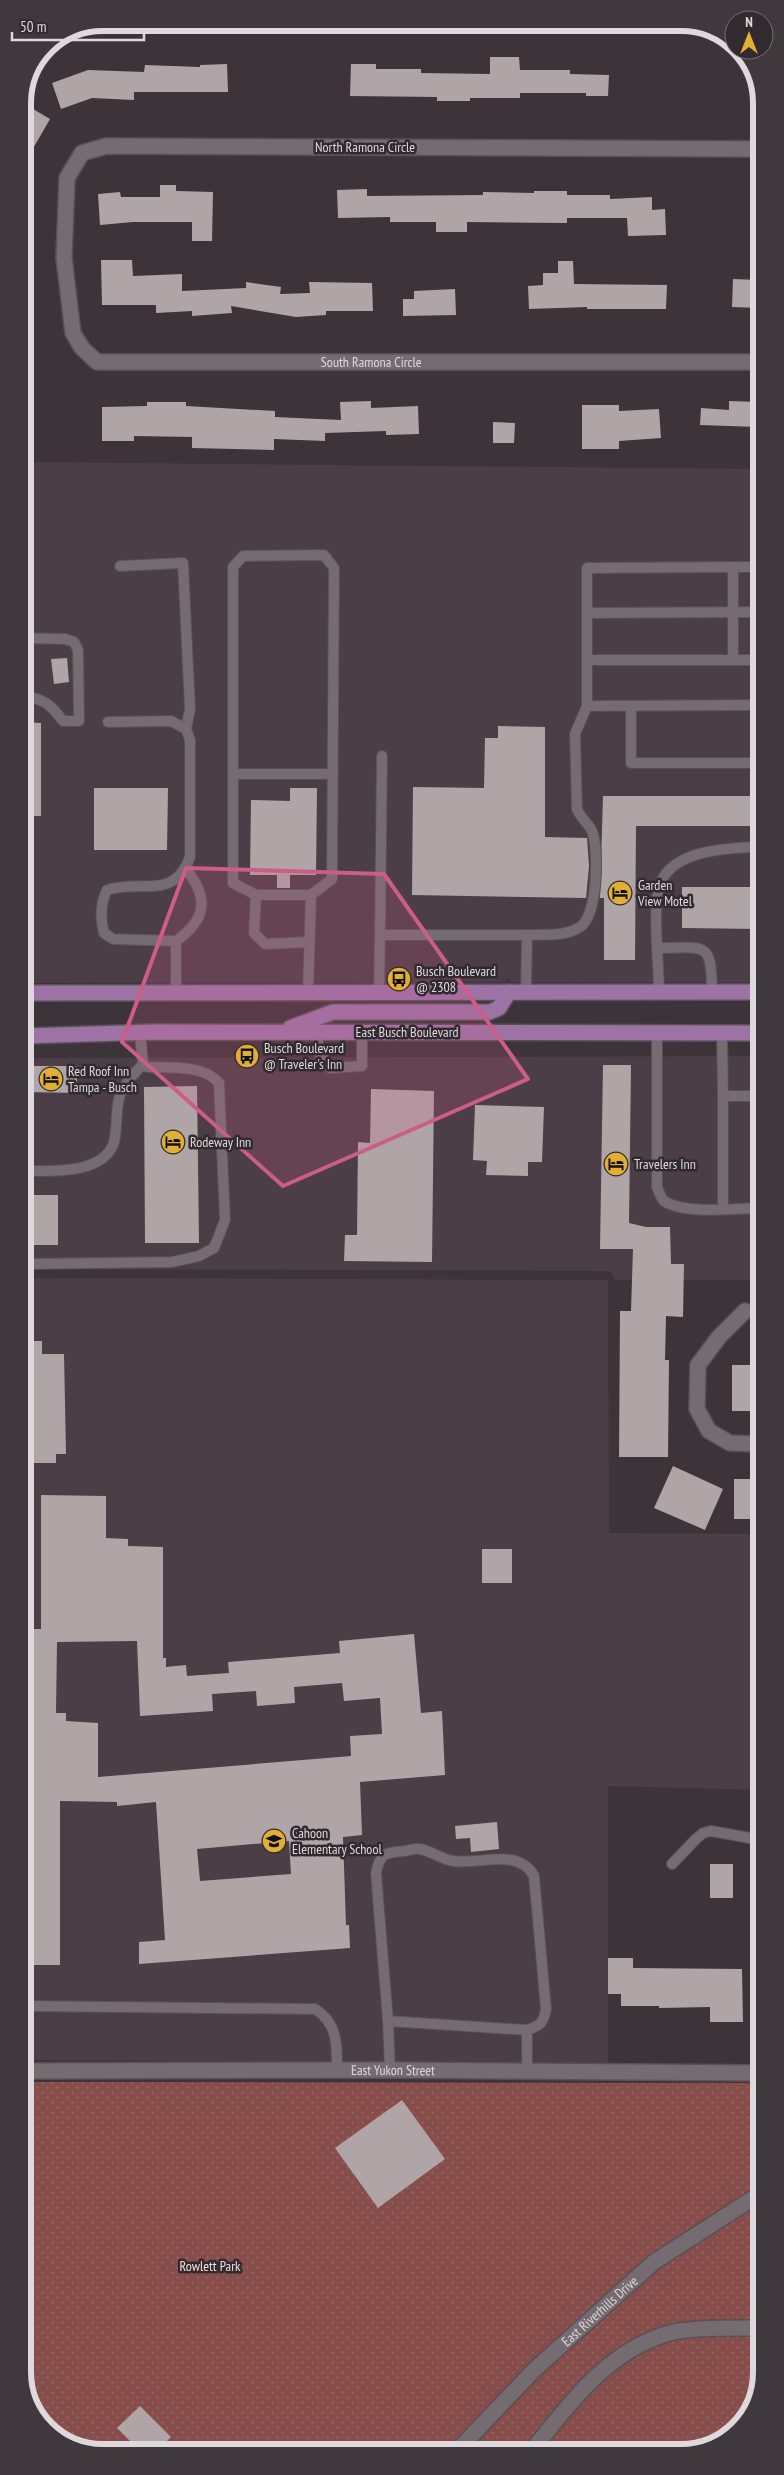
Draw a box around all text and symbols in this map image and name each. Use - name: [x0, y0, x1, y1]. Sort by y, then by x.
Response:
- scale bar: [12, 10, 145, 42]
- north arrow: [724, 10, 774, 60]
- text: N: [745, 13, 753, 31]
- text: 50 m: [20, 17, 46, 36]
- street label: North Ramona Circle: [315, 138, 415, 156]
- street label: South Ramona Circle: [321, 353, 422, 371]
- place label: Garden View Motel: [637, 876, 693, 910]
- hotel icon: Garden View Motel: [607, 880, 633, 906]
- place label: Busch Boulevard @ 2308: [416, 962, 496, 996]
- bus stop icon: Busch Boulevard @ 2308: [386, 966, 412, 992]
- street label: East Busch Boulevard: [355, 1023, 459, 1041]
- place label: Busch Boulevard @ Traveler's Inn: [264, 1039, 344, 1073]
- bus stop icon: Busch Boulevard @ Traveler's Inn: [234, 1043, 260, 1069]
- place label: Red Roof Inn Tampa - Busch: [68, 1062, 137, 1096]
- hotel icon: Red Roof Inn Tampa - Busch: [38, 1066, 64, 1092]
- hotel icon: Rodeway Inn: [160, 1129, 186, 1155]
- place label: Rodeway Inn: [190, 1133, 251, 1151]
- hotel icon: Travelers Inn: [603, 1151, 629, 1177]
- place label: Travelers Inn: [634, 1155, 696, 1173]
- place label: Cahoon Elementary School: [292, 1824, 382, 1858]
- school or university icon: Cahoon Elementary School: [261, 1828, 287, 1854]
- street label: East Yukon Street: [351, 2061, 435, 2079]
- park label: Rowlett Park: [180, 2257, 241, 2275]
- street label: East Riverhills Drive: [558, 2272, 642, 2350]

